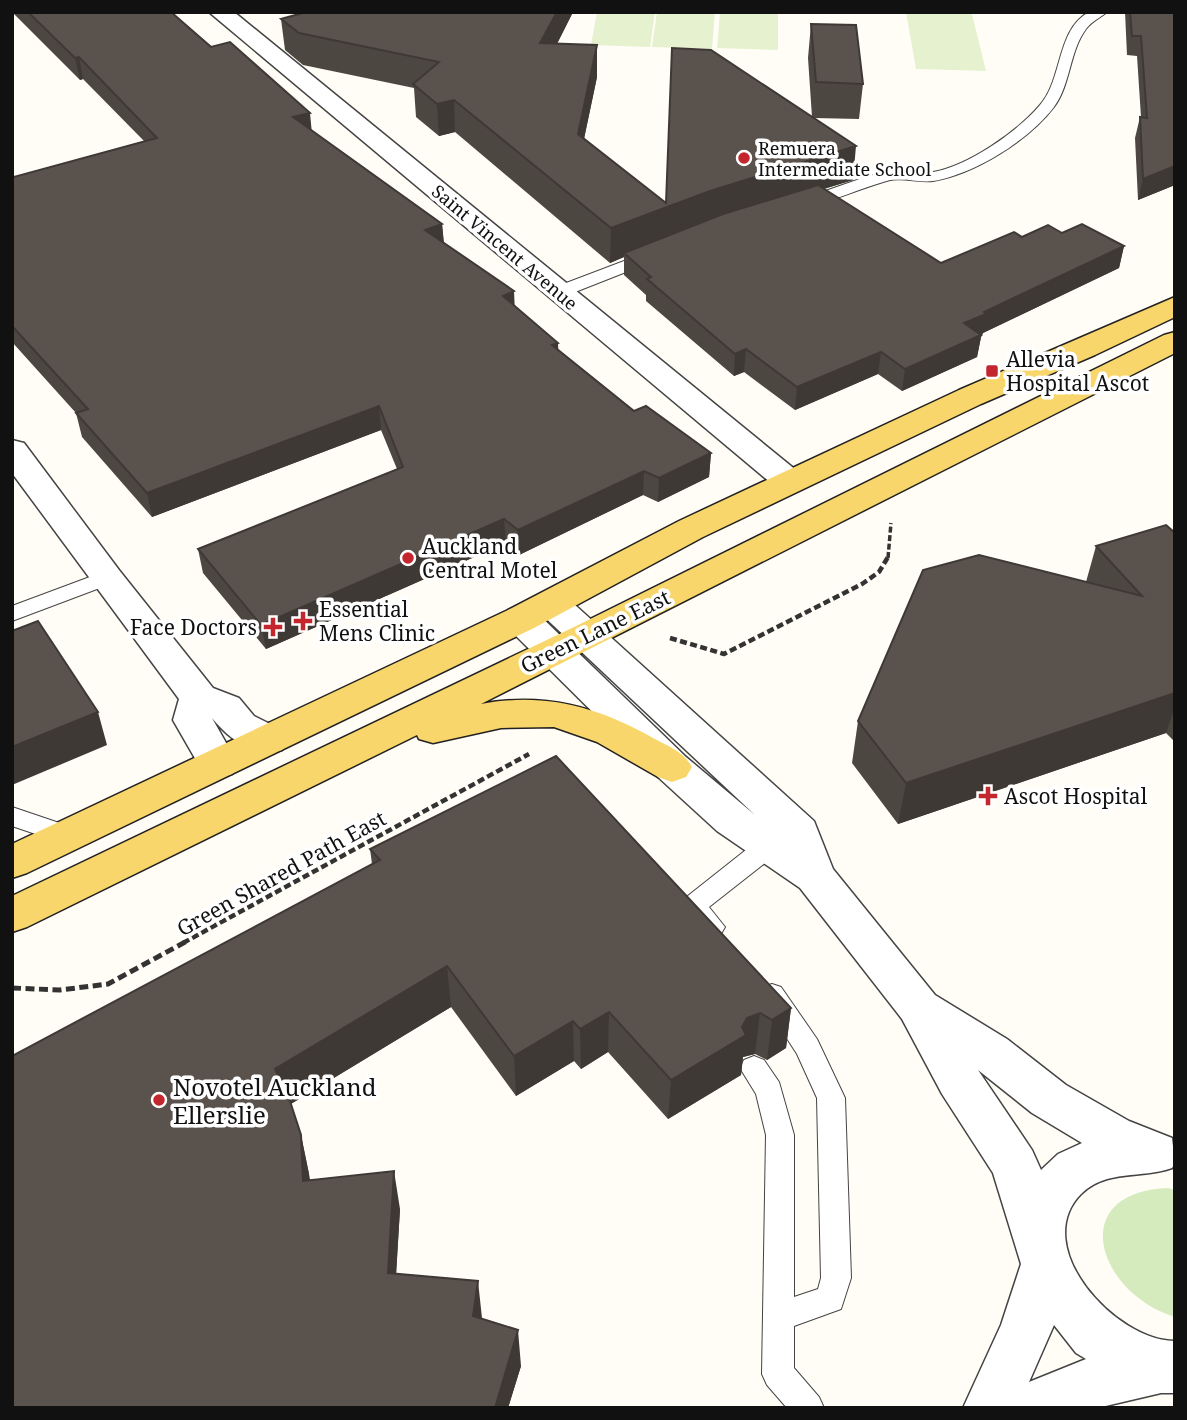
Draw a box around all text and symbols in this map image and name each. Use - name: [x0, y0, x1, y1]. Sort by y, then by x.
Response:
- place label: Remuera Intermediate School: [758, 136, 932, 181]
- marker: Remuera Intermediate School: [736, 150, 752, 166]
- street label: Saint Vincent Avenue: [427, 179, 583, 315]
- place label: Allevia Hospital Ascot: [1006, 345, 1149, 397]
- marker: Allevia Hospital Ascot: [984, 363, 1000, 379]
- place label: Auckland Central Motel: [422, 532, 558, 584]
- marker: Auckland Central Motel: [400, 550, 416, 566]
- street label: Green Lane East: [515, 583, 675, 679]
- place label: Essential Mens Clinic: [319, 595, 435, 647]
- marker: Essential Mens Clinic: [293, 611, 313, 631]
- place label: Face Doctors: [130, 613, 257, 641]
- marker: Face Doctors: [263, 617, 283, 637]
- place label: Ascot Hospital: [1004, 782, 1148, 810]
- marker: Ascot Hospital: [978, 786, 998, 806]
- street label: Green Shared Path East: [171, 804, 391, 942]
- place label: Novotel Auckland Ellerslie: [173, 1070, 377, 1131]
- marker: Novotel Auckland Ellerslie: [151, 1092, 167, 1108]

